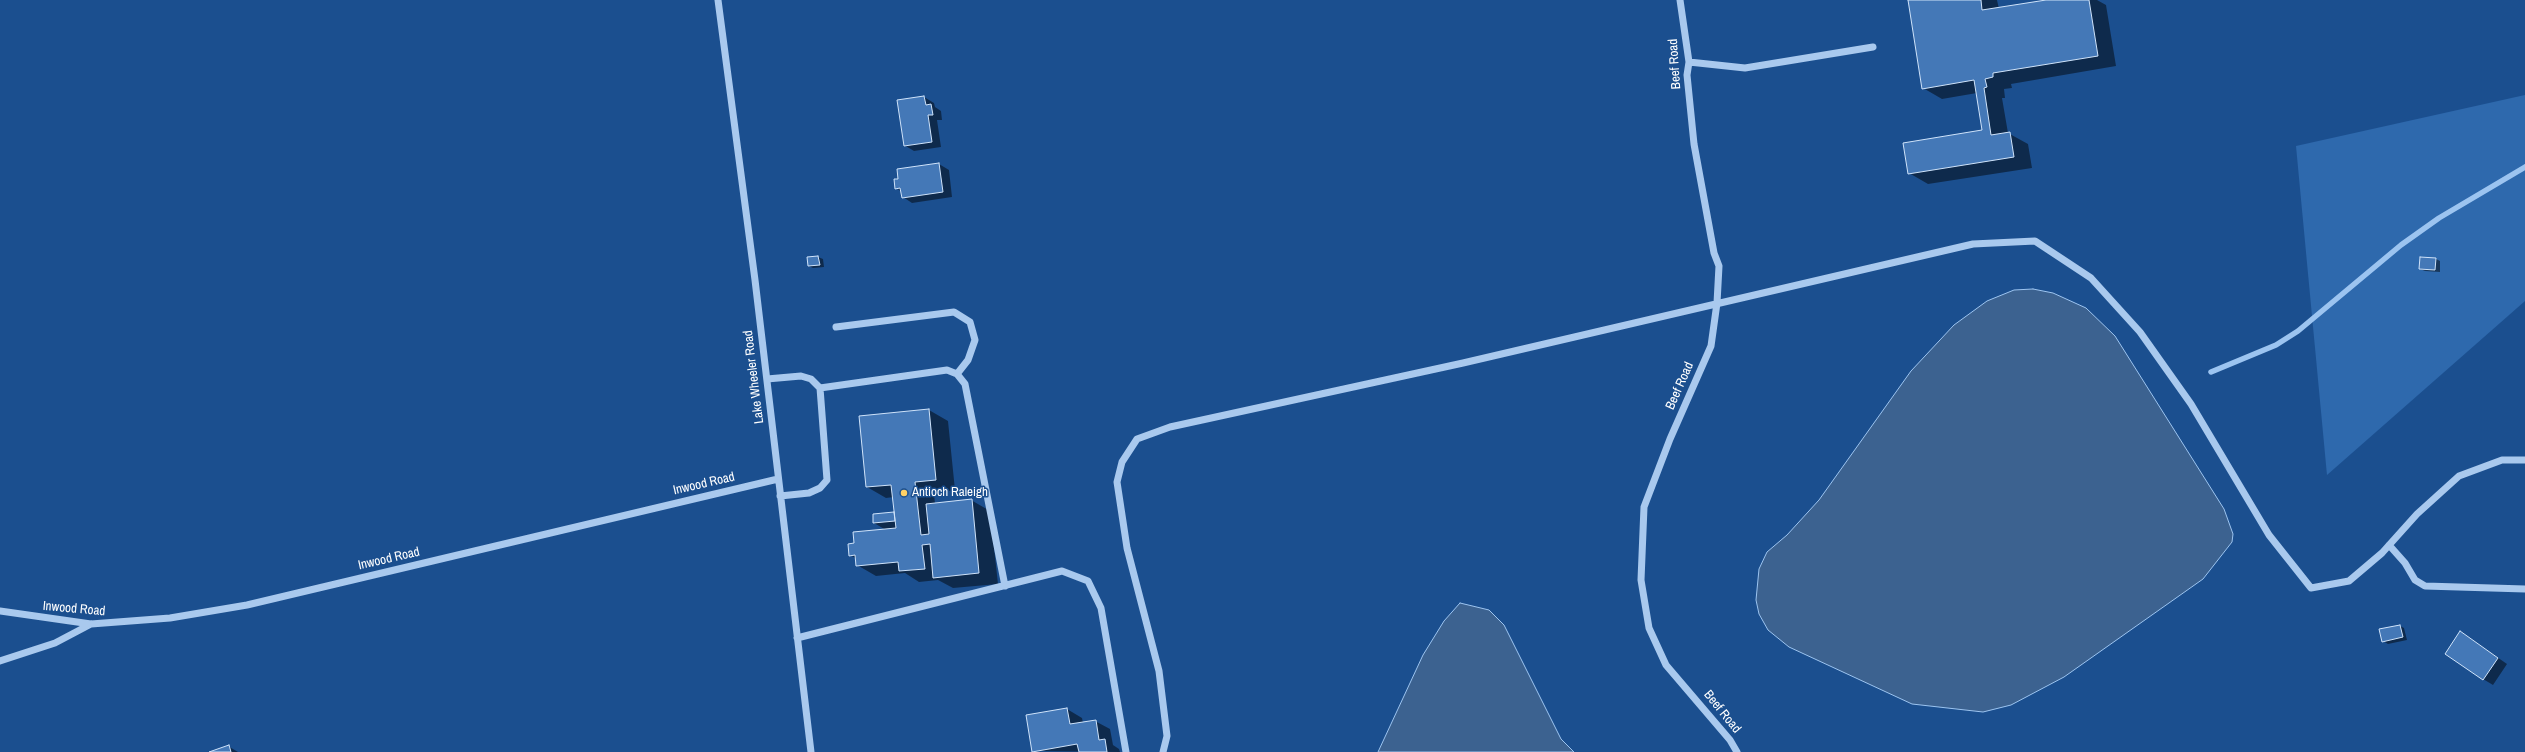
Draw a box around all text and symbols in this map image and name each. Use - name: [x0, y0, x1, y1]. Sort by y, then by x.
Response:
- street label: Beef Road: [1665, 38, 1685, 90]
- street label: Lake Wheeler Road: [741, 329, 767, 425]
- street label: Beef Road: [1663, 360, 1697, 412]
- street label: Inwood Road: [672, 469, 736, 499]
- place label: Antioch Raleigh: [912, 485, 988, 501]
- marker: Antioch Raleigh: [899, 488, 909, 498]
- street label: Inwood Road: [357, 544, 421, 574]
- street label: Inwood Road: [42, 598, 106, 620]
- street label: Beef Road: [1700, 688, 1744, 736]

